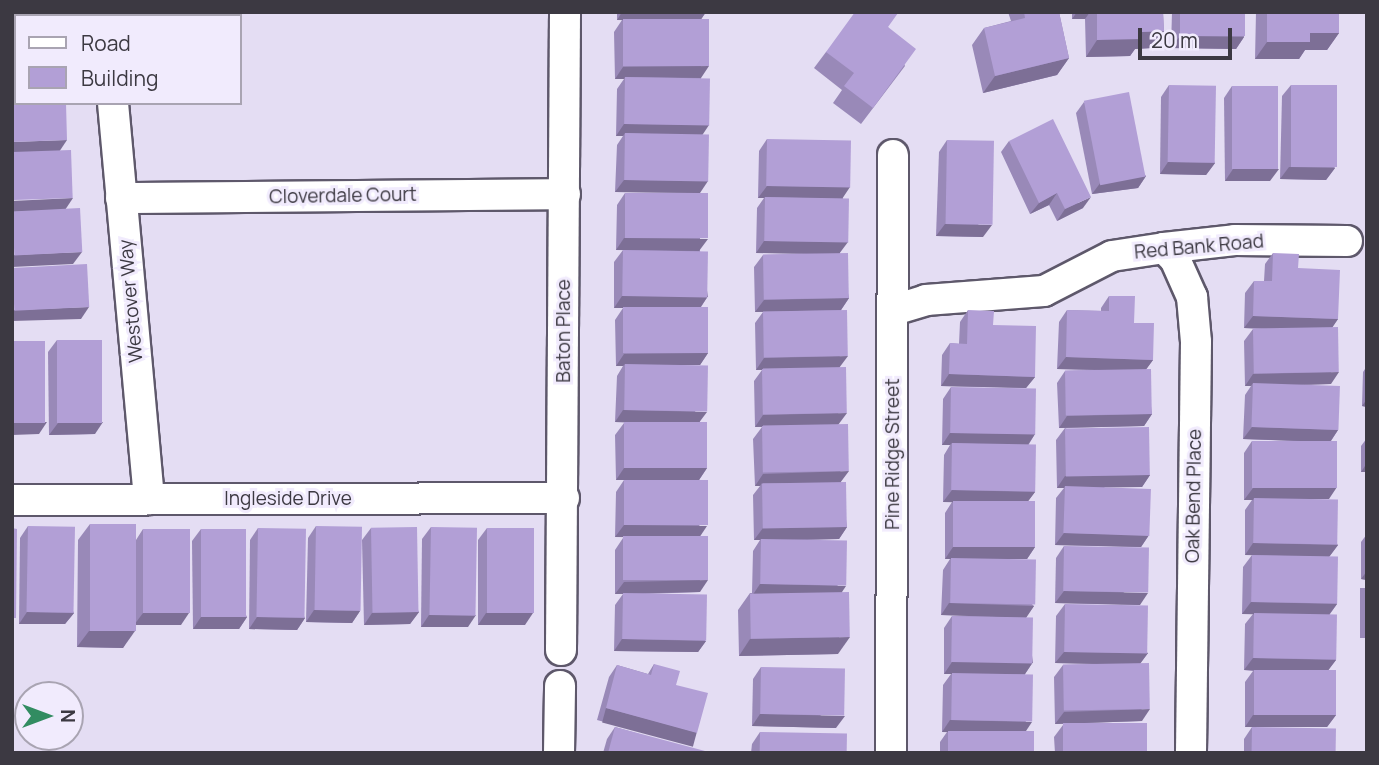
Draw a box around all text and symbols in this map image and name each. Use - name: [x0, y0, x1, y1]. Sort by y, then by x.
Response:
- legend: [14, 14, 242, 105]
- scale bar: [1141, 14, 1236, 58]
- text: 20 m: [1151, 26, 1198, 54]
- text: Road: [81, 29, 131, 57]
- text: Building: [81, 64, 158, 92]
- street label: Cloverdale Court: [269, 183, 417, 209]
- street label: Red Bank Road: [1133, 230, 1265, 264]
- street label: Westover Way: [114, 238, 148, 364]
- street label: Baton Place: [553, 279, 575, 383]
- street label: Pine Ridge Street: [882, 378, 904, 530]
- street label: Oak Bend Place: [1181, 429, 1207, 563]
- street label: Ingleside Drive: [224, 488, 352, 510]
- north arrow: [14, 681, 84, 751]
- text: N: [55, 709, 81, 723]

